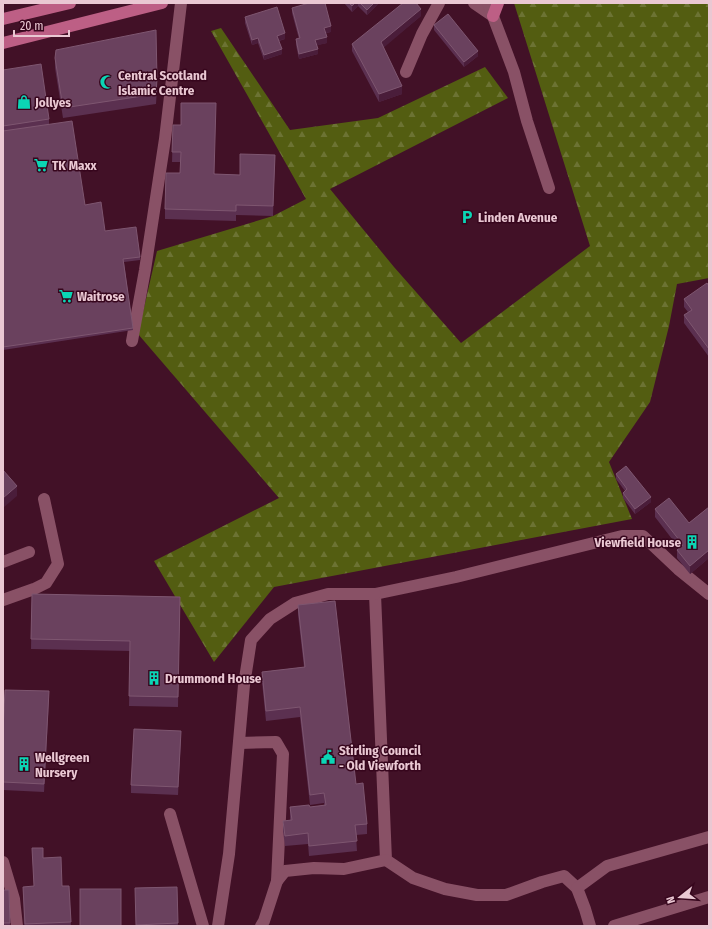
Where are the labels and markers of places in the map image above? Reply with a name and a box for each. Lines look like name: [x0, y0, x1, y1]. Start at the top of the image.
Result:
place label: Central Scotland Islamic Centre: [118, 68, 207, 98]
mosque icon: Central Scotland Islamic Centre: [99, 74, 115, 90]
shop icon: Jollyes: [16, 94, 32, 110]
place label: Jollyes: [34, 95, 71, 110]
supermarket icon: TK Maxx: [33, 157, 49, 173]
place label: TK Maxx: [52, 158, 98, 173]
parking icon: Linden Avenue: [459, 209, 475, 225]
place label: Linden Avenue: [478, 210, 558, 225]
supermarket icon: Waitrose: [58, 288, 74, 304]
place label: Waitrose: [77, 289, 125, 304]
building icon: Viewfield House: [684, 534, 700, 550]
place label: Viewfield House: [593, 535, 681, 550]
building icon: Drummond House: [146, 670, 162, 686]
place label: Drummond House: [165, 671, 262, 686]
place label: Stirling Council - Old Viewforth: [339, 743, 421, 773]
public building icon: Stirling Council - Old Viewforth: [320, 749, 336, 765]
place label: Wellgreen Nursery: [35, 750, 90, 780]
building icon: Wellgreen Nursery: [16, 756, 32, 772]

